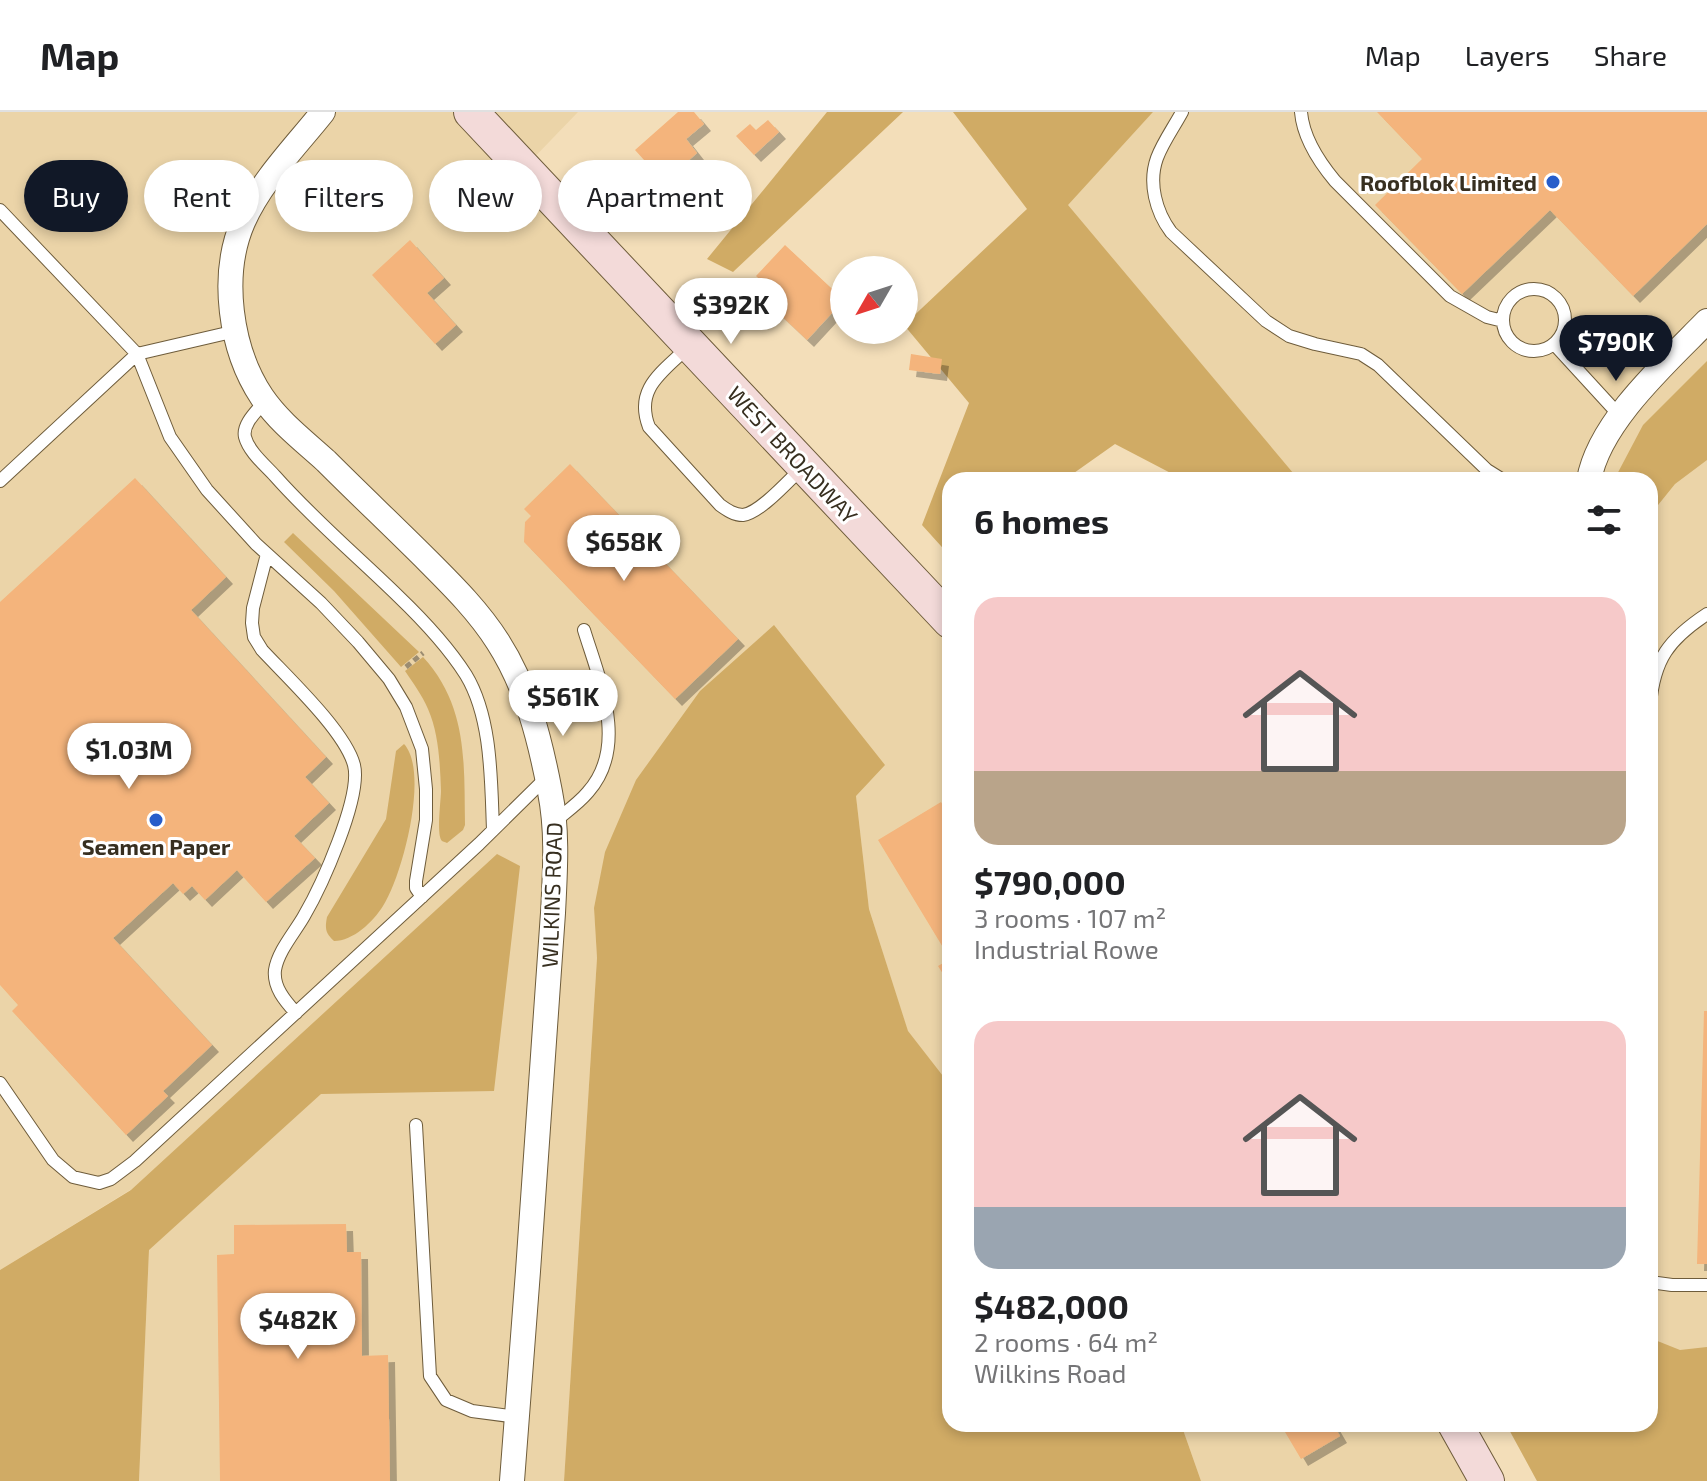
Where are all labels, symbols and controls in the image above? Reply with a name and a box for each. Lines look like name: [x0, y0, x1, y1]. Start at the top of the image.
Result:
text: Map: [40, 32, 119, 78]
text: Map: [1365, 38, 1421, 72]
text: Layers: [1465, 38, 1550, 72]
text: Share: [1594, 38, 1667, 72]
chip: Buy: [24, 160, 128, 232]
chip: Rent: [144, 160, 259, 232]
chip: Filters: [275, 160, 413, 232]
chip: New: [429, 160, 542, 232]
chip: Apartment: [558, 160, 752, 232]
place label: Roofblok Limited: [1360, 169, 1537, 195]
marker: Roofblok Limited: [1544, 173, 1562, 191]
north arrow: [830, 256, 918, 344]
map controls: [830, 256, 918, 344]
pin: $392K: [675, 278, 787, 346]
text: $392K: [693, 288, 769, 319]
pin: $790K: [1560, 315, 1672, 383]
text: $790K: [1577, 325, 1655, 356]
street label: WEST BROADWAY: [723, 380, 864, 528]
icon: filters: [1582, 498, 1626, 542]
text: 6 homes: [974, 500, 1109, 541]
pin: $658K: [568, 515, 680, 583]
text: $658K: [585, 525, 663, 556]
icon: home: [1228, 649, 1372, 793]
pin: $561K: [507, 670, 619, 738]
text: $561K: [527, 680, 599, 711]
pin: $1.03M: [64, 723, 194, 791]
text: $1.03M: [85, 733, 173, 764]
marker: Seamen Paper: [147, 811, 165, 829]
street label: WILKINS ROAD: [535, 822, 567, 968]
place label: Seamen Paper: [82, 833, 231, 859]
text: $790,000: [974, 861, 1126, 902]
text: 3 rooms · 107 m²: [974, 902, 1166, 933]
text: Industrial Rowe: [974, 933, 1159, 964]
icon: home: [1228, 1073, 1372, 1217]
text: $482,000: [974, 1285, 1129, 1326]
pin: $482K: [242, 1293, 354, 1361]
text: $482K: [258, 1303, 338, 1334]
text: 2 rooms · 64 m²: [974, 1326, 1158, 1357]
text: Wilkins Road: [974, 1357, 1127, 1388]

